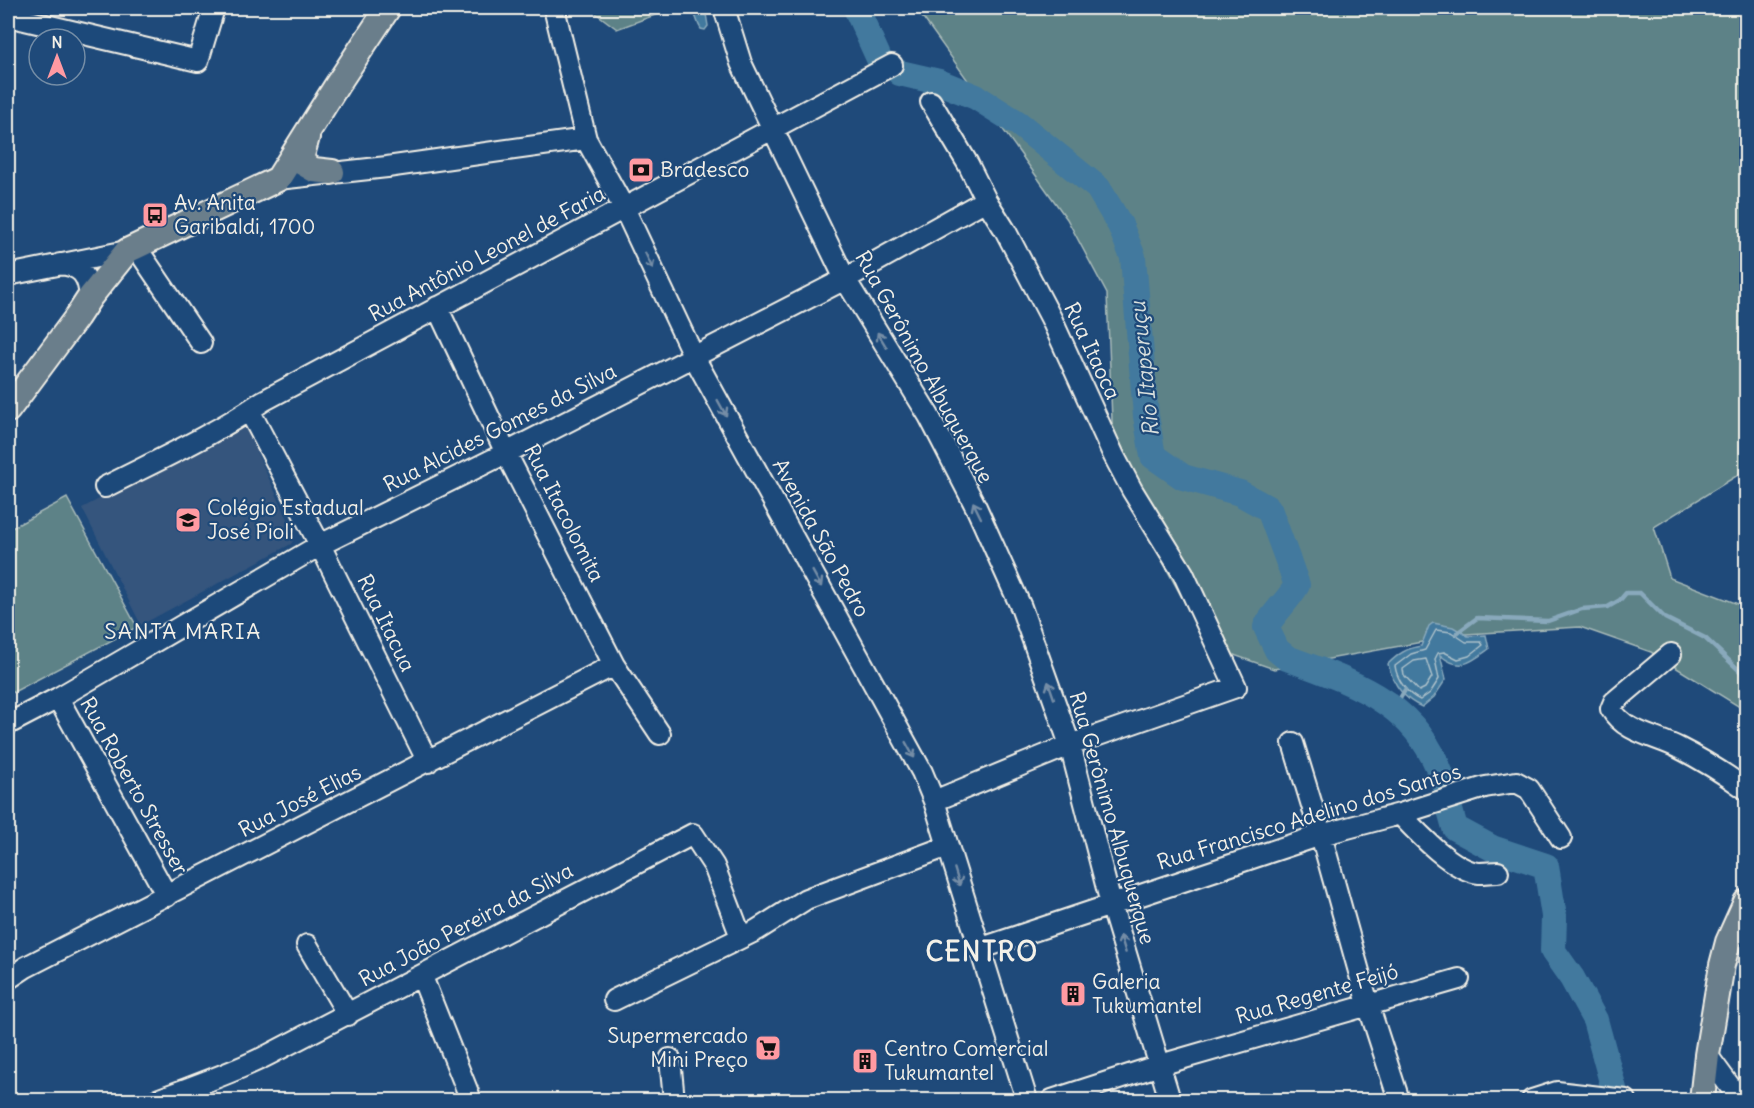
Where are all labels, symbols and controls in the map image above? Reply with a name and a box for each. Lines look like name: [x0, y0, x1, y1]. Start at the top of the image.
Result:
north arrow: [27, 27, 87, 87]
text: N: [51, 32, 63, 52]
bank icon: Bradesco: [626, 155, 656, 185]
place label: Bradesco: [660, 156, 749, 183]
street label: Rua Antônio Leonel de Faria: [364, 180, 610, 327]
place label: Av. Anita Garibaldi, 1700: [174, 189, 315, 240]
bus stop icon: Av. Anita Garibaldi, 1700: [140, 200, 170, 230]
street label: Rua Gerônimo Albuquerque: [849, 246, 1000, 488]
one-way arrow: [643, 252, 655, 270]
street label: Rua Itaoca: [1058, 298, 1127, 404]
water label: Rio Itaperuçu: [1123, 299, 1165, 438]
one-way arrow: [876, 332, 888, 349]
street label: Rua Alcides Gomes da Silva: [379, 357, 621, 498]
one-way arrow: [716, 399, 728, 416]
street label: Rua Itacolomita: [518, 439, 611, 586]
street label: Avenida São Pedro: [767, 454, 876, 622]
place label: Colégio Estadual José Pioli: [207, 494, 364, 545]
one-way arrow: [971, 501, 983, 519]
school or university icon: Colégio Estadual José Pioli: [173, 505, 203, 535]
one-way arrow: [812, 569, 823, 587]
street label: Rua Itacua: [351, 570, 422, 676]
district label: SANTA MARIA: [104, 617, 262, 645]
one-way arrow: [1044, 681, 1055, 700]
street label: Rua Gerônimo Albuquerque: [1063, 688, 1162, 947]
street label: Rua Roberto Stresser: [74, 692, 195, 880]
one-way arrow: [904, 741, 916, 758]
street label: Rua Francisco Adelino dos Santos: [1154, 757, 1464, 876]
street label: Rua José Elias: [234, 758, 366, 843]
street label: Rua João Pereira da Silva: [354, 857, 577, 992]
one-way arrow: [952, 867, 963, 886]
district label: CENTRO: [925, 934, 1039, 968]
one-way arrow: [1117, 935, 1128, 954]
street label: Rua Regente Feijó: [1232, 957, 1401, 1030]
place label: Galeria Tukumantel: [1092, 968, 1202, 1019]
building icon: Galeria Tukumantel: [1058, 979, 1088, 1009]
place label: Supermercado Mini Preço: [608, 1022, 748, 1073]
supermarket icon: Supermercado Mini Preço: [753, 1033, 783, 1063]
place label: Centro Comercial Tukumantel: [884, 1035, 1048, 1086]
building icon: Centro Comercial Tukumantel: [850, 1046, 880, 1076]

